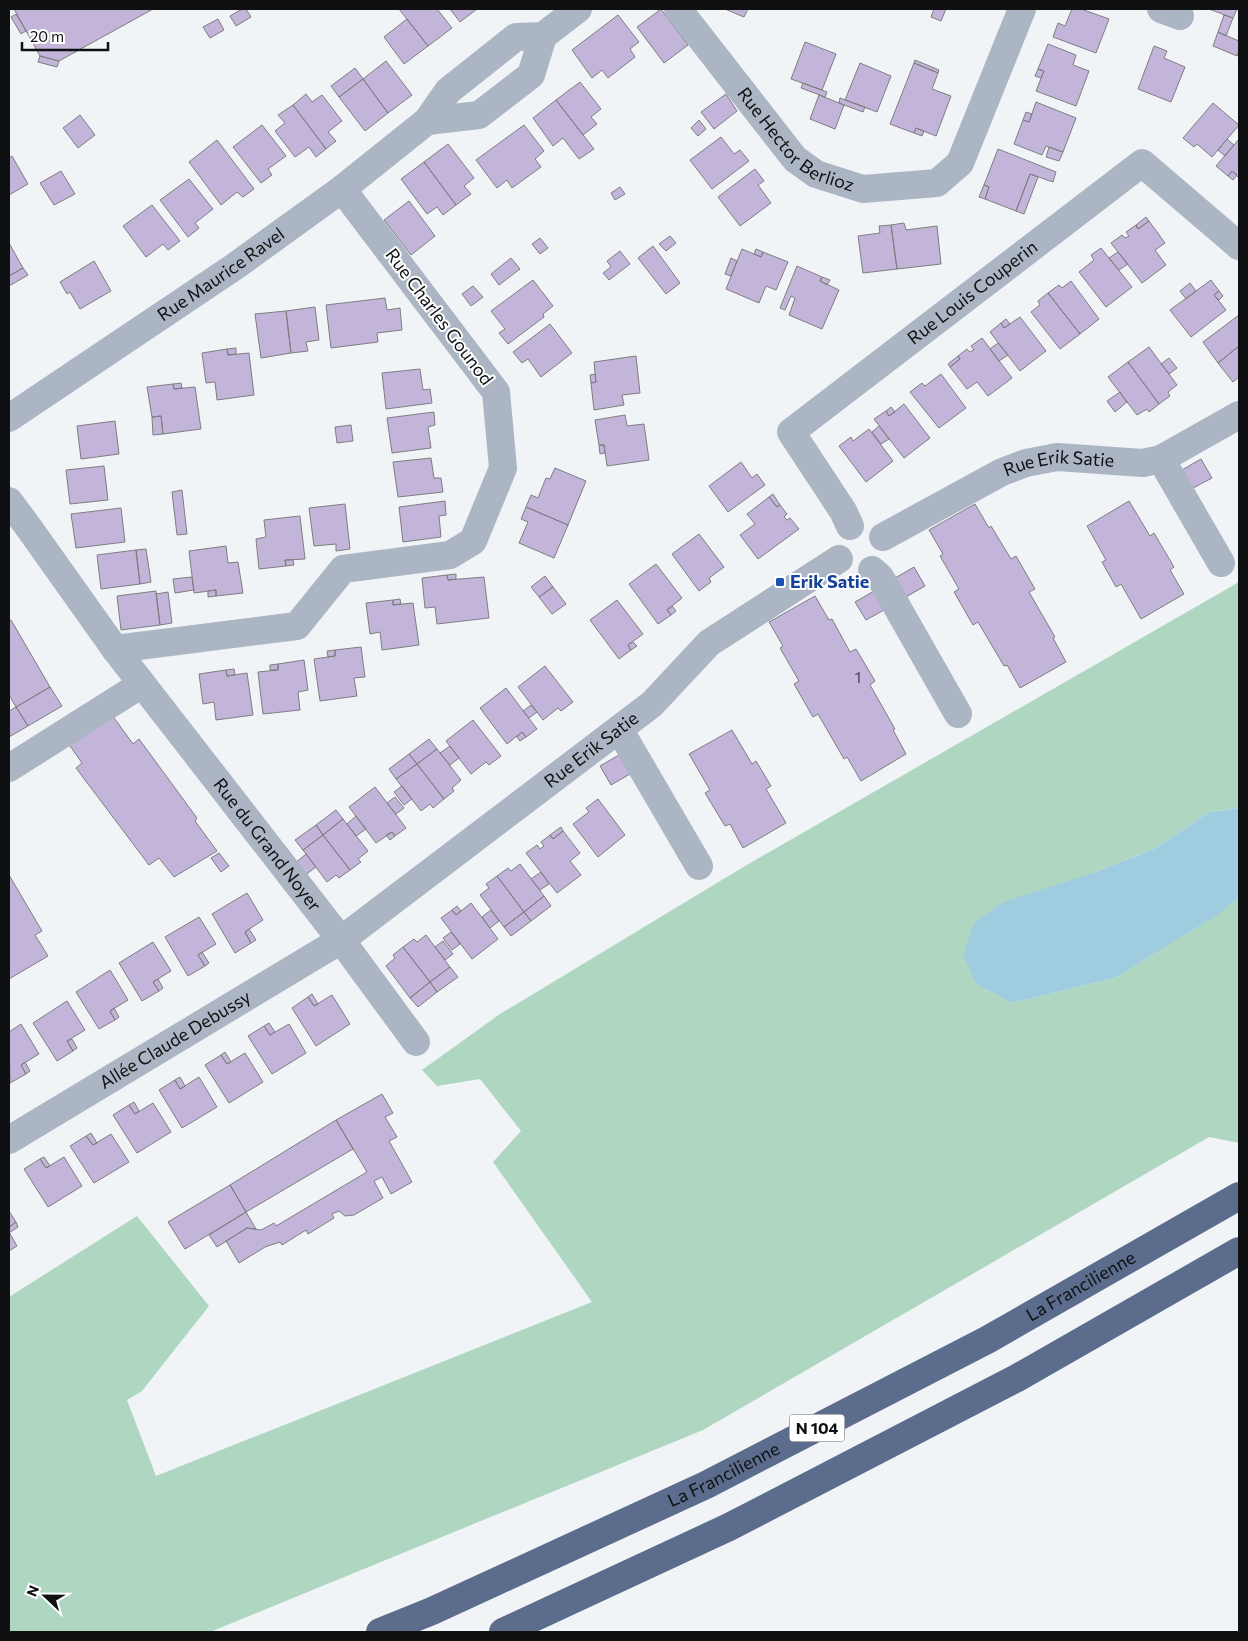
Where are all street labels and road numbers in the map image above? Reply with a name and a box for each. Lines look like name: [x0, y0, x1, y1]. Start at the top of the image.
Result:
street label: Rue Hector Berlioz: [733, 83, 857, 196]
street label: Rue Maurice Ravel: [153, 222, 288, 325]
street label: Rue Louis Couperin: [903, 235, 1041, 349]
street label: Rue Charles Gounod: [381, 244, 498, 389]
street label: Rue Erik Satie: [1000, 445, 1115, 481]
street label: Rue Erik Satie: [539, 706, 642, 792]
street label: Rue du Grand Noyer: [209, 773, 326, 915]
street label: Allée Claude Debussy: [95, 985, 254, 1093]
street label: La Francilienne: [1022, 1246, 1139, 1325]
road number: N 104: [790, 1415, 844, 1442]
street label: La Francilienne: [664, 1437, 783, 1511]

